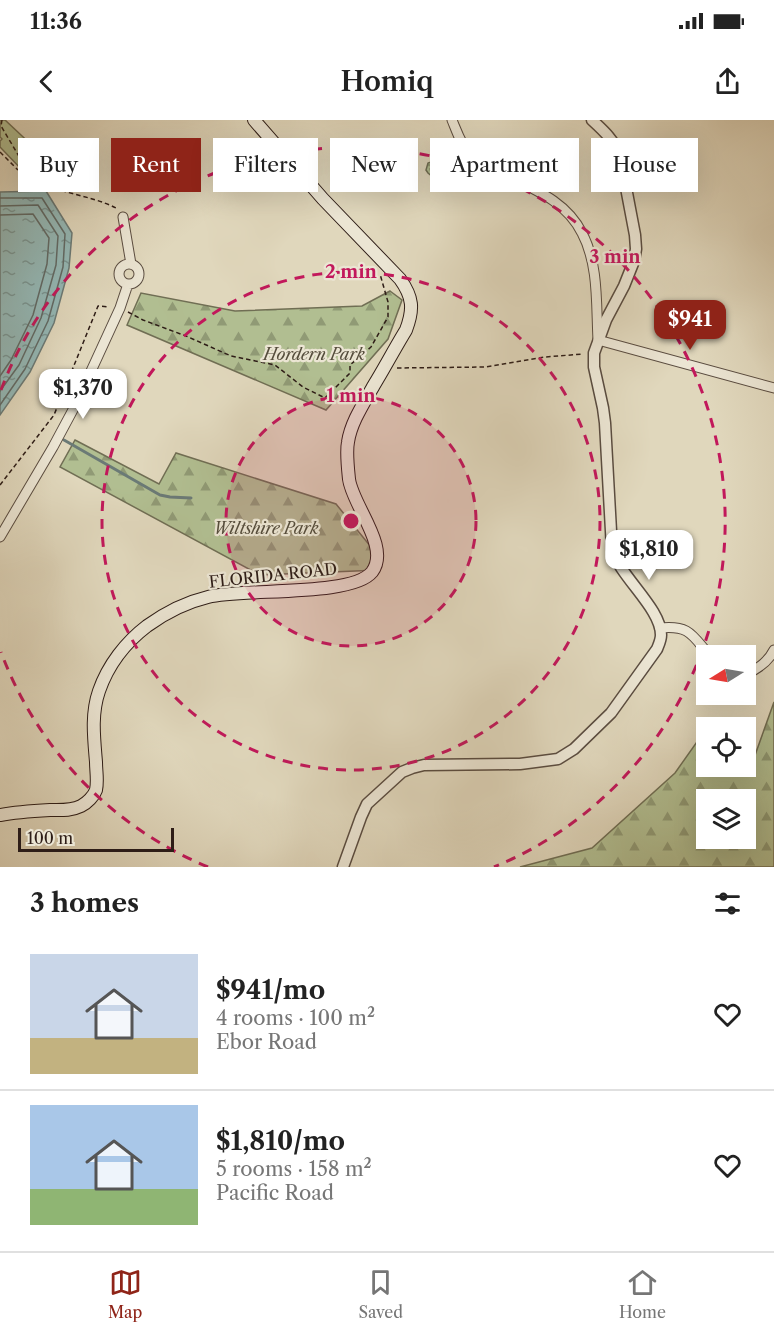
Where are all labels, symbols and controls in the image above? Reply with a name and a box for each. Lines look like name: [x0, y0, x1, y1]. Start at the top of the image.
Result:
text: 11:36: [30, 8, 82, 35]
icon: back: [30, 65, 63, 98]
text: Homiq: [340, 65, 434, 98]
icon: share: [711, 65, 744, 98]
chip: Buy: [18, 138, 99, 192]
chip: Rent: [111, 138, 201, 192]
chip: Filters: [213, 138, 318, 192]
chip: New: [330, 138, 418, 192]
chip: Apartment: [430, 138, 579, 192]
chip: House: [591, 138, 698, 192]
text: 3 min: [589, 246, 641, 268]
text: 2 min: [325, 261, 378, 283]
pin: $941: [654, 300, 726, 351]
text: $941: [668, 307, 712, 331]
park label: Hordern Park: [261, 344, 365, 364]
pin: $1,370: [34, 369, 132, 420]
text: $1,370: [53, 376, 113, 400]
text: 1 min: [326, 385, 376, 407]
centre of rings: [341, 511, 361, 531]
park label: Wiltshire Park: [213, 518, 319, 538]
pin: $1,810: [600, 530, 698, 581]
text: $1,810: [619, 537, 679, 561]
street label: FLORIDA ROAD: [208, 558, 338, 592]
north arrow: [696, 645, 756, 705]
map controls: [696, 645, 756, 849]
button: locate: [696, 717, 756, 777]
button: layers: [696, 789, 756, 849]
scale bar: [18, 825, 174, 852]
text: 100 m: [27, 828, 73, 848]
text: 3 homes: [30, 887, 139, 919]
icon: filters: [711, 887, 744, 920]
text: $941/mo: [216, 974, 325, 1006]
icon: home: [78, 978, 150, 1050]
icon: heart: [711, 998, 744, 1031]
text: 4 rooms · 100 m²: [216, 1006, 375, 1030]
text: Ebor Road: [216, 1030, 317, 1054]
text: $1,810/mo: [216, 1125, 345, 1157]
icon: home: [78, 1129, 150, 1201]
icon: heart: [711, 1149, 744, 1182]
text: 5 rooms · 158 m²: [216, 1157, 372, 1181]
text: Pacific Road: [216, 1181, 334, 1205]
tab: Map: [108, 1266, 142, 1322]
tab: Saved: [358, 1266, 403, 1322]
tab: Home: [619, 1266, 666, 1322]

